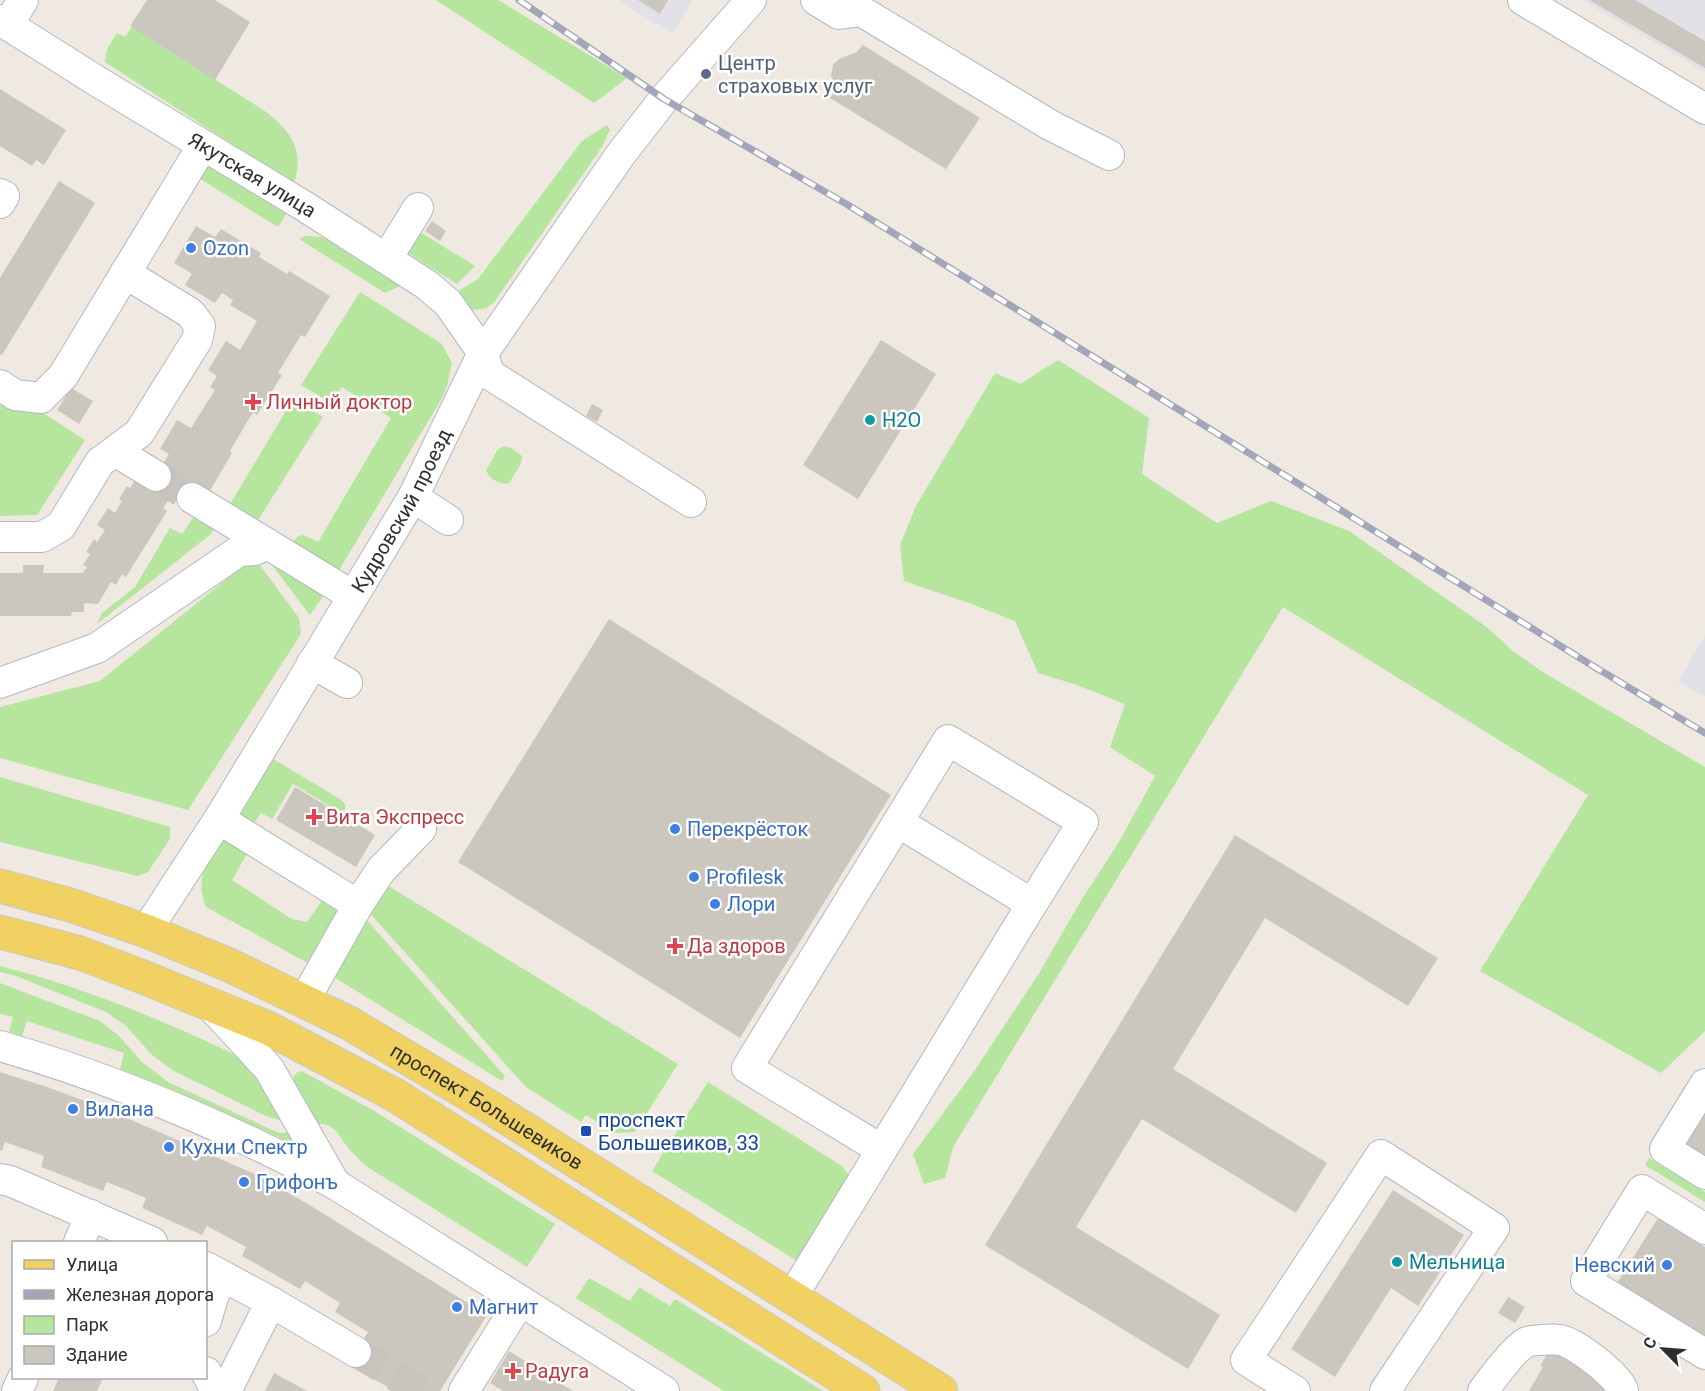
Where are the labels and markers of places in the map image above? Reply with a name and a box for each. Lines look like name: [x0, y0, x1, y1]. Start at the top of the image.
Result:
place label: Центр страховых услуг: [718, 51, 873, 98]
marker: Центр страховых услуг: [699, 67, 713, 81]
place label: Ozon: [203, 236, 249, 260]
marker: Ozon: [184, 241, 198, 255]
place label: Личный доктор: [266, 390, 412, 414]
marker: Личный доктор: [244, 393, 262, 411]
place label: H2O: [882, 408, 921, 432]
marker: H2O: [863, 413, 877, 427]
place label: Вита Экспресс: [326, 805, 464, 829]
marker: Вита Экспресс: [307, 810, 321, 824]
place label: Перекрёсток: [687, 817, 808, 841]
marker: Перекрёсток: [668, 822, 682, 836]
place label: Profilesk: [706, 865, 784, 889]
marker: Profilesk: [687, 870, 701, 884]
place label: Лори: [727, 892, 775, 916]
marker: Лори: [708, 897, 722, 911]
place label: Да здоров: [687, 934, 786, 958]
marker: Да здоров: [668, 939, 682, 953]
place label: Вилана: [85, 1097, 154, 1121]
marker: Вилана: [66, 1102, 80, 1116]
place label: проспект Большевиков, 33: [598, 1108, 759, 1155]
marker: проспект Большевиков, 33: [579, 1124, 593, 1138]
place label: Кухни Спектр: [181, 1135, 308, 1159]
marker: Кухни Спектр: [162, 1140, 176, 1154]
place label: Грифонъ: [256, 1170, 338, 1194]
marker: Грифонъ: [237, 1175, 251, 1189]
place label: Мельница: [1409, 1250, 1505, 1274]
place label: Невский: [1574, 1253, 1655, 1277]
marker: Мельница: [1390, 1255, 1404, 1269]
marker: Невский: [1660, 1258, 1674, 1272]
place label: Магнит: [469, 1295, 539, 1319]
marker: Магнит: [450, 1300, 464, 1314]
place label: Радуга: [525, 1359, 589, 1383]
marker: Радуга: [506, 1364, 520, 1378]

